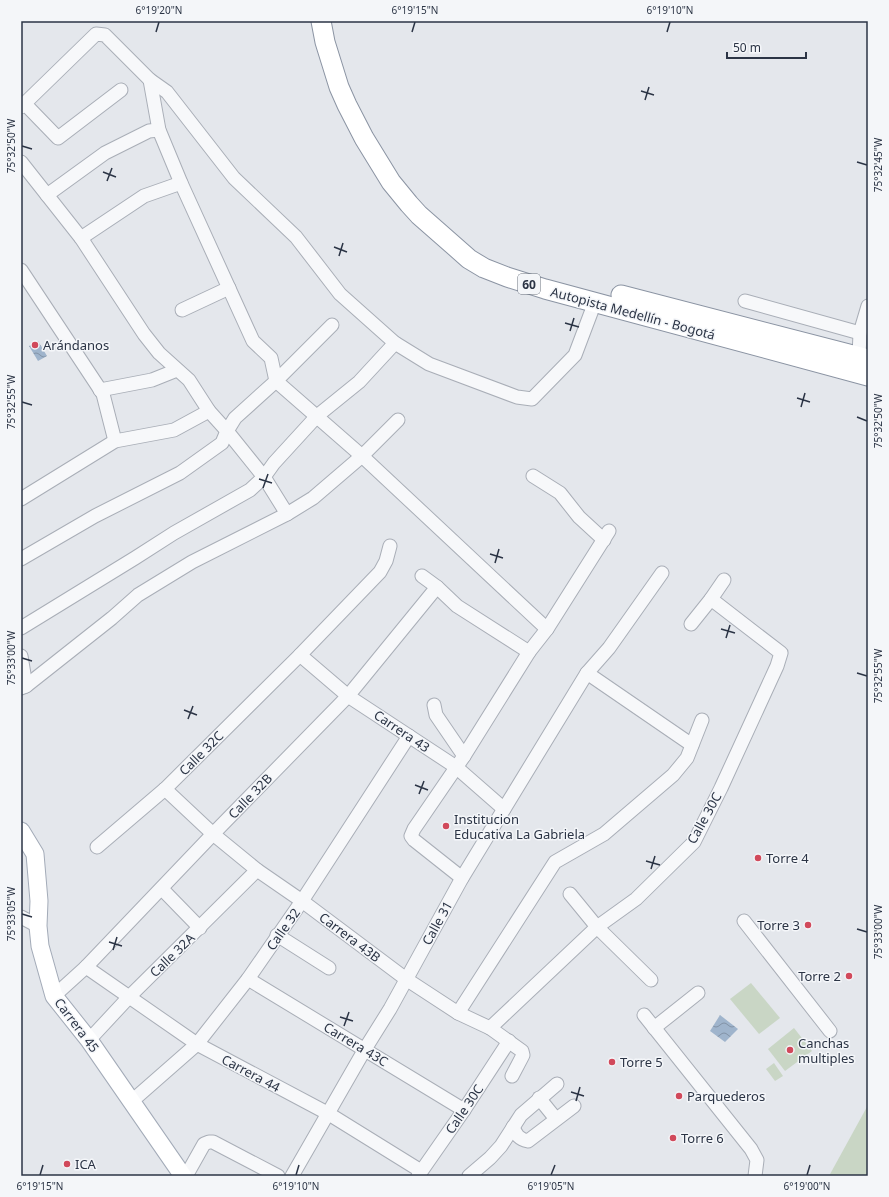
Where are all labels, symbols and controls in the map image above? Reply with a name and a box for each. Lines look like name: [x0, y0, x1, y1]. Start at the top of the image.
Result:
text: 6°19'20"N: [136, 3, 182, 17]
text: 6°19'15"N: [392, 3, 438, 17]
text: 6°19'10"N: [647, 3, 693, 17]
scale bar: [727, 34, 806, 60]
text: 50 m: [733, 39, 761, 56]
text: 75°32'50"W: [4, 118, 18, 173]
text: 75°32'45"W: [871, 137, 885, 192]
road number: 60: [518, 274, 540, 294]
street label: Autopista Medellín - Bogotá: [549, 282, 717, 344]
place label: Arándanos: [43, 336, 109, 354]
marker: Arándanos: [30, 340, 40, 350]
text: 75°32'55"W: [4, 374, 18, 429]
text: 75°32'50"W: [871, 393, 885, 448]
text: 75°33'00"W: [4, 630, 18, 685]
text: 75°32'55"W: [871, 648, 885, 703]
street label: Carrera 43: [370, 706, 434, 756]
street label: Calle 32C: [175, 727, 227, 779]
street label: Calle 32B: [224, 770, 276, 822]
street label: Calle 30C: [683, 789, 725, 847]
place label: Institucion Educativa La Gabriela: [454, 810, 585, 843]
marker: Institucion Educativa La Gabriela: [441, 821, 451, 831]
place label: Torre 4: [766, 849, 809, 867]
marker: Torre 4: [753, 853, 763, 863]
text: 75°33'05"W: [4, 886, 18, 941]
street label: Calle 31: [418, 898, 456, 948]
street label: Calle 32: [262, 904, 304, 954]
text: 75°33'00"W: [871, 904, 885, 959]
street label: Carrera 43B: [316, 908, 384, 966]
place label: Torre 3: [757, 916, 800, 934]
marker: Torre 3: [803, 920, 813, 930]
street label: Calle 32A: [146, 929, 199, 981]
place label: Torre 2: [798, 967, 841, 985]
marker: Torre 2: [844, 971, 854, 981]
street label: Carrera 45: [51, 994, 103, 1056]
street label: Carrera 43C: [320, 1018, 392, 1070]
place label: Canchas multiples: [798, 1034, 855, 1067]
marker: Canchas multiples: [785, 1045, 795, 1055]
street label: Carrera 44: [219, 1050, 284, 1096]
place label: Torre 5: [620, 1053, 663, 1071]
marker: Torre 5: [607, 1057, 617, 1067]
street label: Calle 30C: [441, 1081, 487, 1137]
place label: Parquederos: [687, 1087, 765, 1105]
marker: Parquederos: [674, 1091, 684, 1101]
place label: Torre 6: [681, 1129, 724, 1147]
marker: Torre 6: [668, 1133, 678, 1143]
place label: ICA: [75, 1155, 97, 1173]
marker: ICA: [62, 1159, 72, 1169]
text: 6°19'15"N: [17, 1179, 63, 1193]
text: 6°19'10"N: [273, 1179, 319, 1193]
text: 6°19'05"N: [528, 1179, 574, 1193]
text: 6°19'00"N: [784, 1179, 830, 1193]

